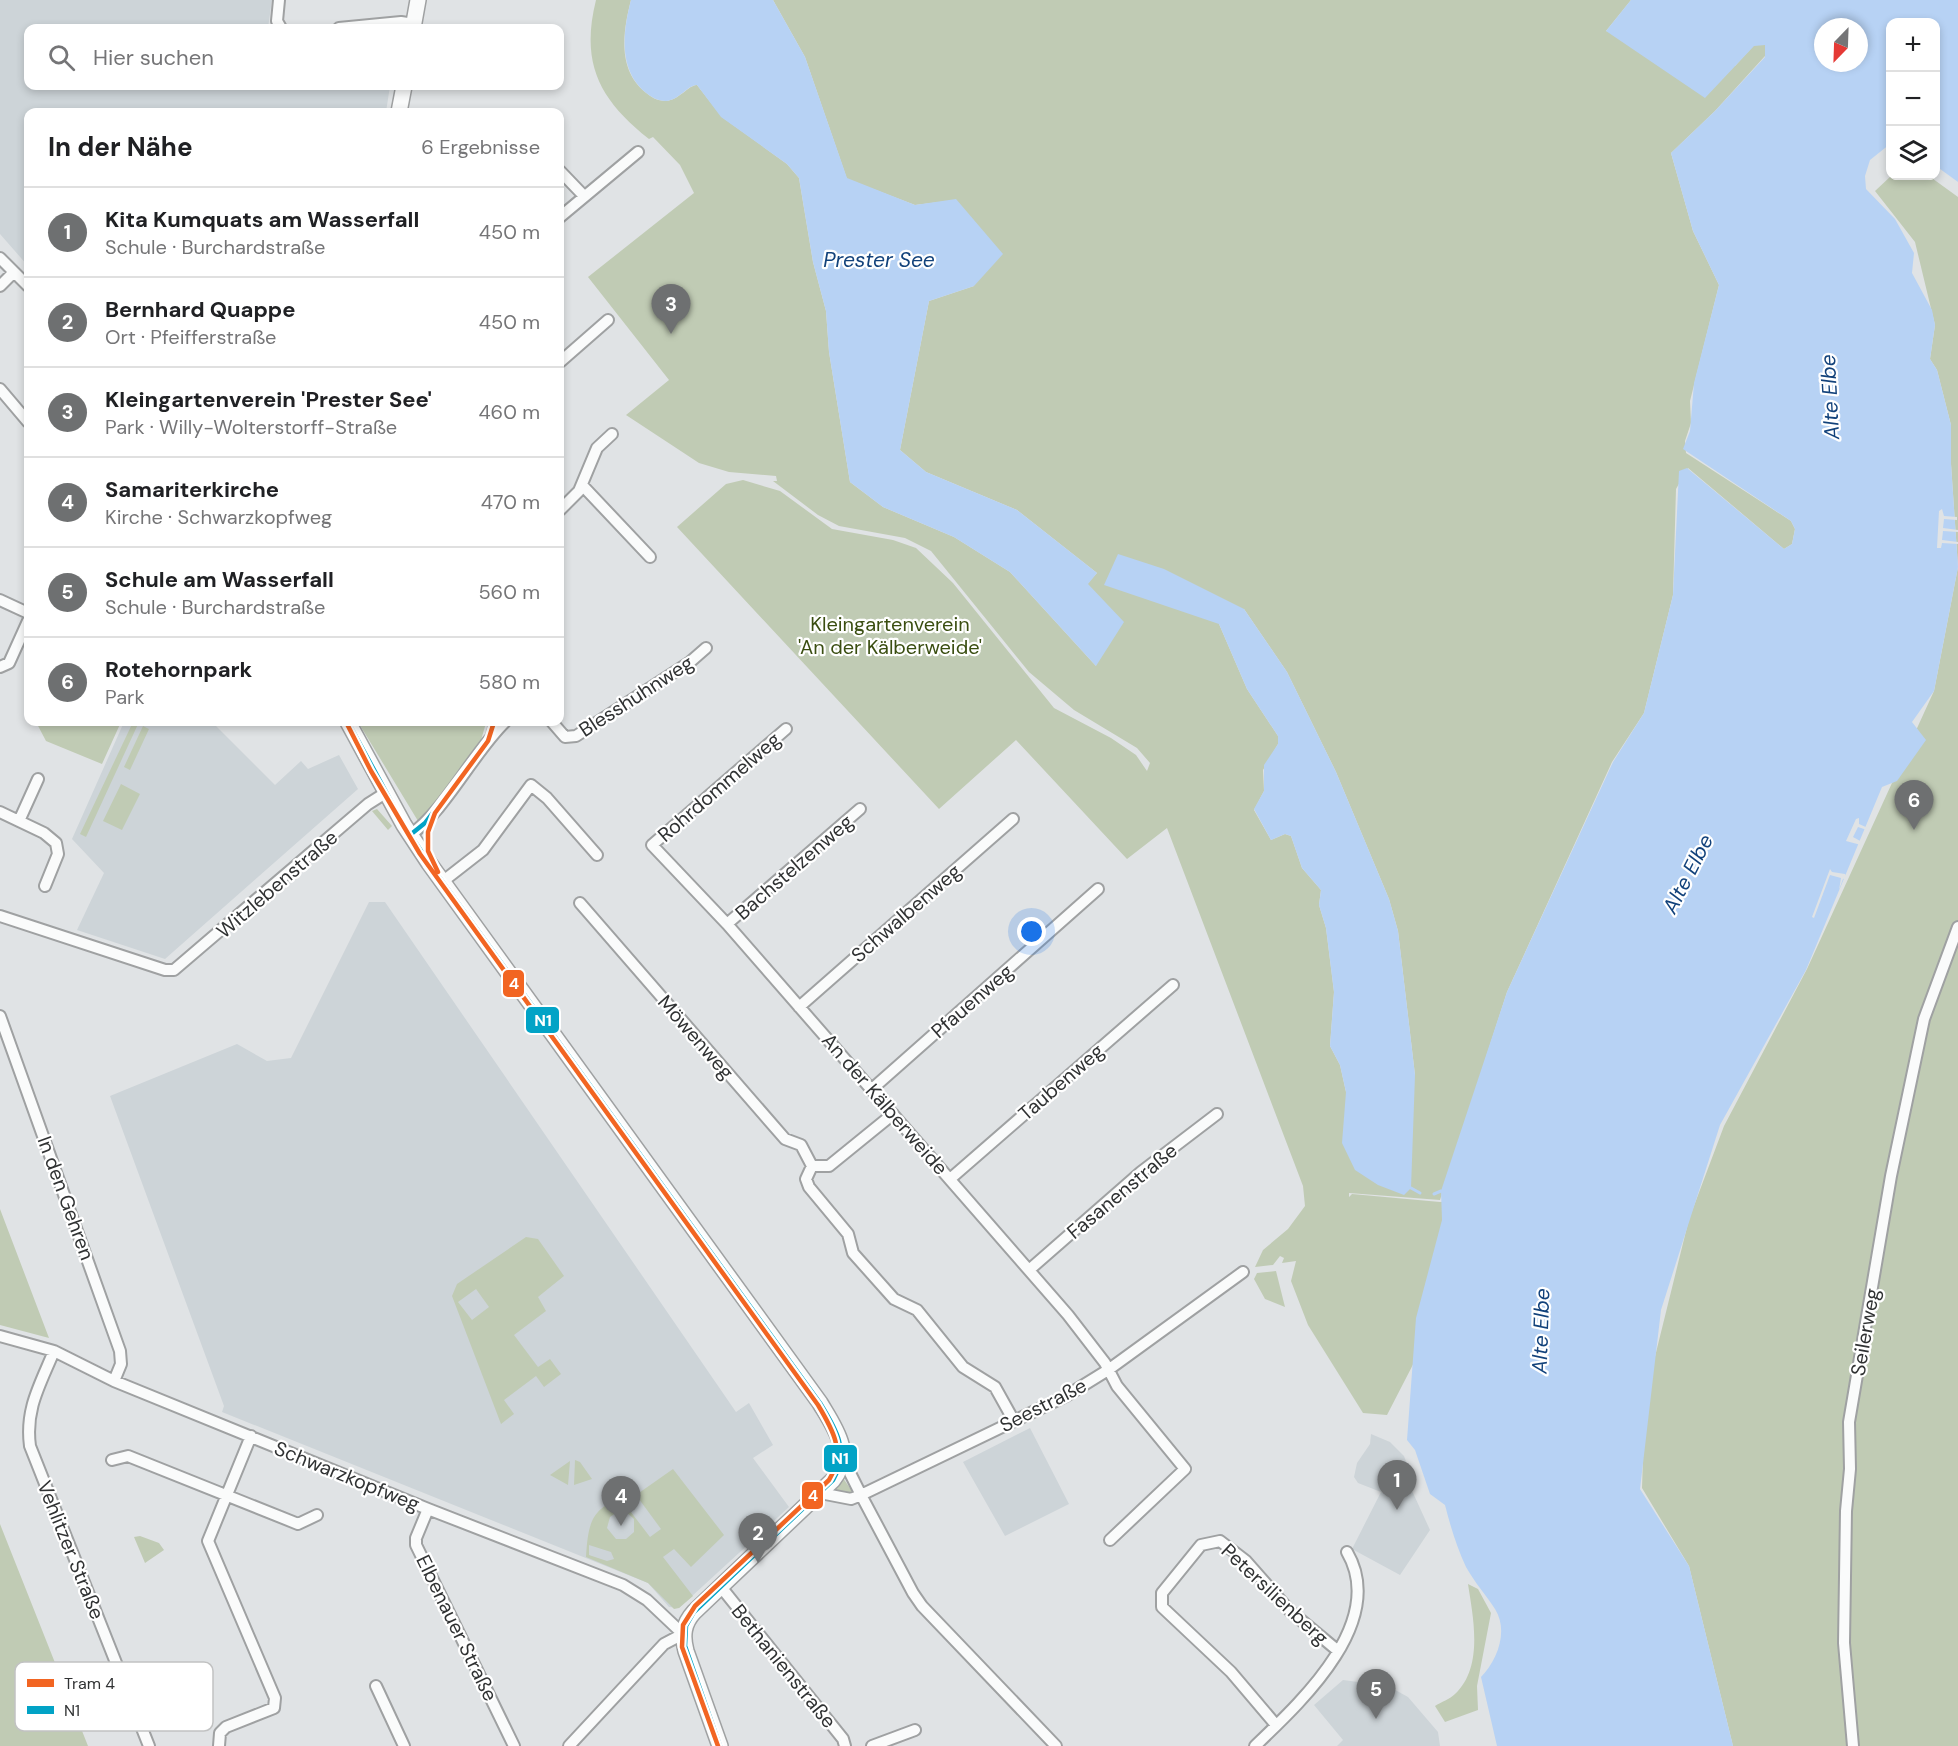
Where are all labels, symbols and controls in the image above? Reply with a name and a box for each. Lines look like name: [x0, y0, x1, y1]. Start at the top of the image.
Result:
north arrow: [1814, 18, 1868, 72]
map controls: [1886, 18, 1940, 180]
button: +: [1886, 18, 1940, 72]
search box: [24, 24, 564, 90]
icon: search: [45, 41, 78, 74]
text: Hier suchen: [93, 43, 214, 72]
button: −: [1886, 72, 1940, 126]
button: layers: [1886, 126, 1940, 180]
text: In der Nähe: [48, 130, 193, 164]
text: 6 Ergebnisse: [421, 134, 540, 160]
text: Kita Kumquats am Wasserfall: [105, 205, 419, 234]
text: 1: [64, 219, 71, 245]
text: 450 m: [479, 219, 540, 245]
text: Schule · Burchardstraße: [105, 234, 325, 260]
water label: Prester See: [823, 246, 935, 274]
pin: 3: [652, 284, 690, 334]
text: Bernhard Quappe: [105, 295, 296, 324]
text: 2: [62, 309, 73, 335]
text: 450 m: [479, 309, 540, 335]
text: Ort · Pfeifferstraße: [105, 324, 276, 350]
water label: Alte Elbe: [1814, 354, 1846, 441]
text: Kleingartenverein 'Prester See': [105, 385, 432, 414]
text: 3: [61, 399, 74, 425]
text: 460 m: [478, 399, 540, 425]
text: Park · Willy-Wolterstorff-Straße: [105, 414, 397, 440]
text: Samariterkirche: [105, 475, 279, 504]
text: 4: [61, 489, 74, 515]
text: 470 m: [481, 489, 540, 515]
text: Kirche · Schwarzkopfweg: [105, 504, 332, 530]
text: Schule am Wasserfall: [105, 565, 334, 594]
text: 5: [61, 579, 74, 605]
text: 560 m: [478, 579, 540, 605]
text: Schule · Burchardstraße: [105, 594, 325, 620]
park label: Kleingartenverein 'An der Kälberweide': [798, 611, 982, 660]
street label: Blesshuhnweg: [574, 649, 698, 743]
text: Rotehornpark: [105, 655, 252, 684]
text: 6: [61, 669, 74, 695]
text: 580 m: [479, 669, 540, 695]
text: Park: [105, 684, 145, 710]
street label: Rohrdommelweg: [652, 726, 786, 848]
pin: 6: [1894, 780, 1934, 830]
street label: Bachstelzenweg: [730, 809, 858, 925]
street label: Witzlebenstraße: [211, 824, 343, 944]
water label: Alte Elbe: [1656, 830, 1720, 919]
street label: Schwalbenweg: [846, 858, 966, 968]
your location: [1017, 917, 1046, 946]
street label: Pfauenweg: [926, 958, 1018, 1044]
line badge: 4: [502, 969, 525, 998]
text: 4: [509, 973, 519, 994]
street label: Möwenweg: [652, 989, 740, 1085]
line badge: N1: [525, 1006, 560, 1034]
text: N1: [534, 1010, 552, 1031]
street label: An der Kälberweide: [816, 1028, 954, 1180]
street label: Taubenweg: [1013, 1038, 1109, 1126]
street label: In den Gehren: [32, 1132, 100, 1264]
street label: Fasanenstraße: [1061, 1137, 1183, 1245]
street label: Seilerweg: [1845, 1286, 1885, 1378]
water label: Alte Elbe: [1525, 1288, 1556, 1375]
street label: Seestraße: [995, 1372, 1091, 1438]
street label: Schwarzkopfweg: [270, 1435, 424, 1517]
line badge: N1: [823, 1444, 858, 1473]
text: N1: [831, 1448, 849, 1469]
pin: 1: [1378, 1460, 1416, 1510]
pin: 4: [602, 1476, 640, 1526]
street label: Vehlitzer Straße: [31, 1477, 111, 1623]
line badge: 4: [801, 1481, 824, 1510]
text: 4: [808, 1485, 818, 1506]
pin: 2: [738, 1514, 777, 1563]
street label: Petersilienberg: [1216, 1538, 1334, 1650]
street label: Elbenauer Straße: [410, 1551, 504, 1705]
street label: Bethanienstraße: [726, 1599, 842, 1733]
legend: [15, 1662, 213, 1731]
pin: 5: [1356, 1670, 1396, 1719]
text: Tram 4: [64, 1673, 115, 1694]
text: N1: [64, 1700, 80, 1721]

